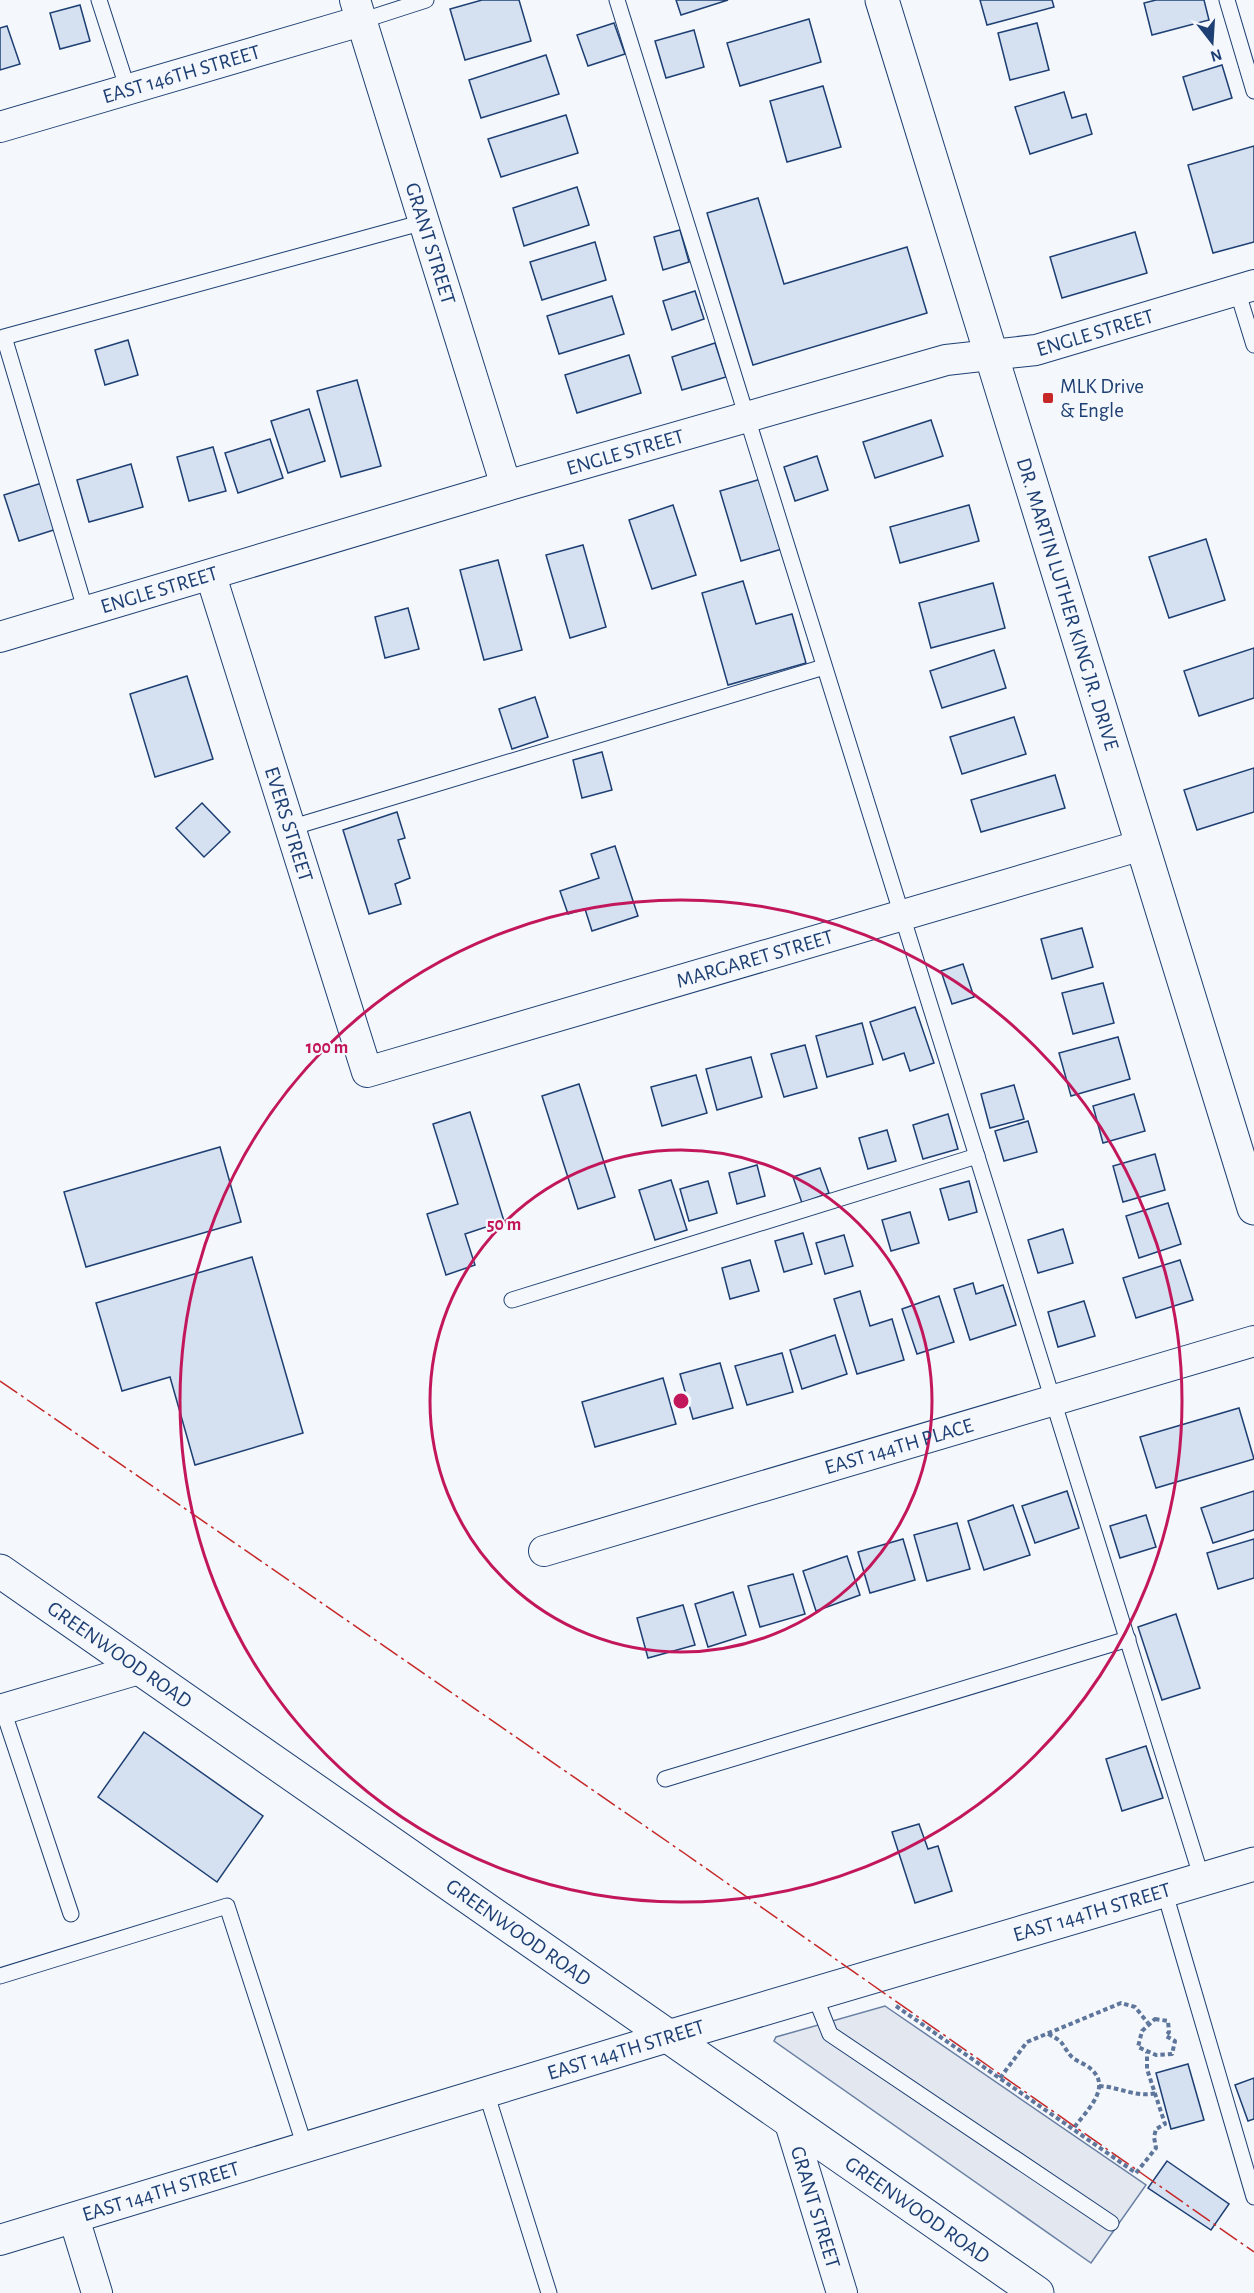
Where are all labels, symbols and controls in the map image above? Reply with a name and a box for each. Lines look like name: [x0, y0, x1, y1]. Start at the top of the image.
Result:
north arrow: [1182, 12, 1242, 72]
street label: EAST 146TH STREET: [100, 41, 263, 107]
text: N: [1208, 46, 1224, 65]
street label: GRANT STREET: [402, 180, 459, 307]
street label: ENGLE STREET: [1034, 305, 1156, 360]
place label: MLK Drive & Engle: [1060, 376, 1144, 421]
marker: MLK Drive & Engle: [1041, 391, 1055, 405]
street label: ENGLE STREET: [564, 425, 686, 479]
street label: DR. MARTIN LUTHER KING JR. DRIVE: [1013, 455, 1123, 753]
street label: ENGLE STREET: [98, 562, 220, 617]
street label: EVERS STREET: [261, 764, 317, 884]
street label: MARGARET STREET: [674, 926, 836, 991]
text: 100 m: [306, 1039, 348, 1057]
text: 50 m: [487, 1216, 521, 1234]
centre of rings: [671, 1391, 691, 1411]
street label: EAST 144TH PLACE: [822, 1414, 976, 1478]
street label: GREENWOOD ROAD: [44, 1597, 196, 1712]
street label: GREENWOOD ROAD: [443, 1875, 595, 1990]
street label: EAST 144TH STREET: [1011, 1879, 1173, 1945]
street label: EAST 144TH STREET: [545, 2016, 707, 2084]
street label: GRANT STREET: [787, 2144, 844, 2271]
street label: GREENWOOD ROAD: [841, 2152, 994, 2267]
street label: EAST 144TH STREET: [80, 2157, 242, 2225]

